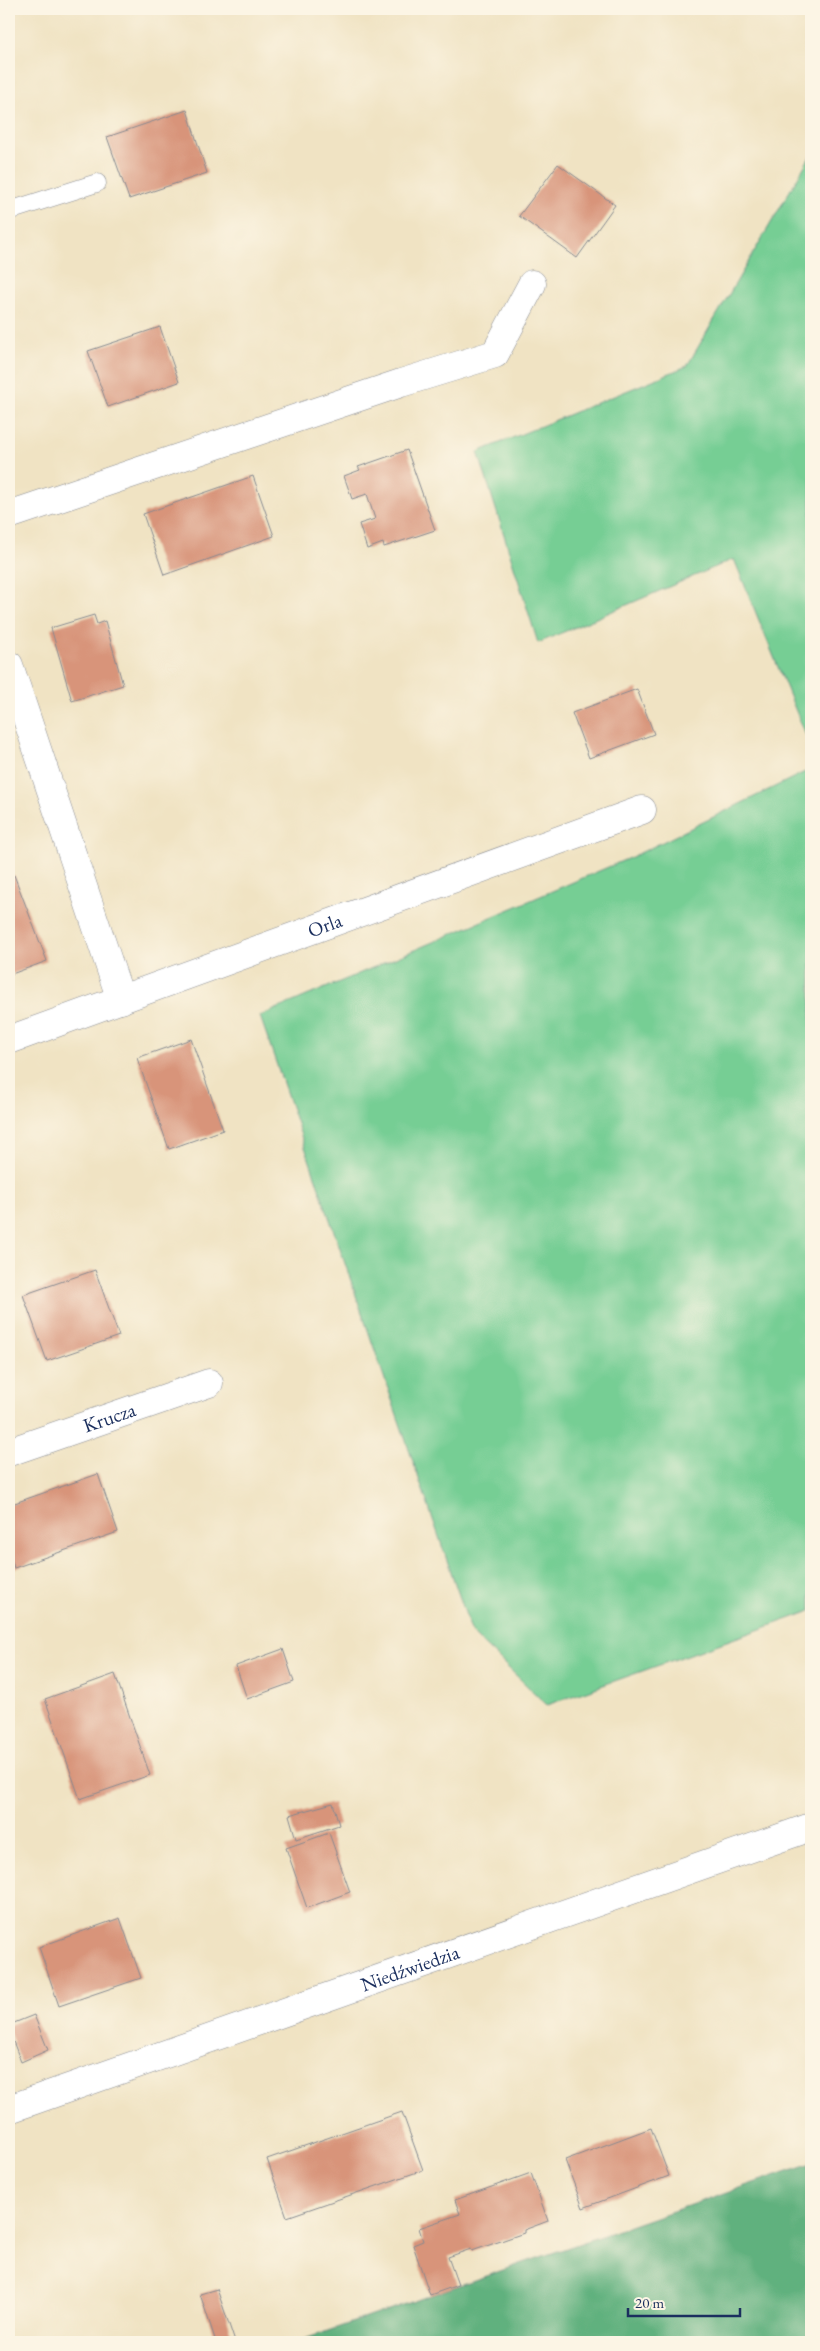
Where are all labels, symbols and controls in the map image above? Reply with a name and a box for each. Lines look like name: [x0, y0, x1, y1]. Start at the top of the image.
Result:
street label: Orla: [304, 907, 346, 943]
street label: Krucza: [79, 1396, 139, 1439]
street label: Niedźwiedzia: [357, 1939, 463, 1997]
scale bar: [628, 2286, 740, 2318]
text: 20 m: [635, 2293, 664, 2312]

